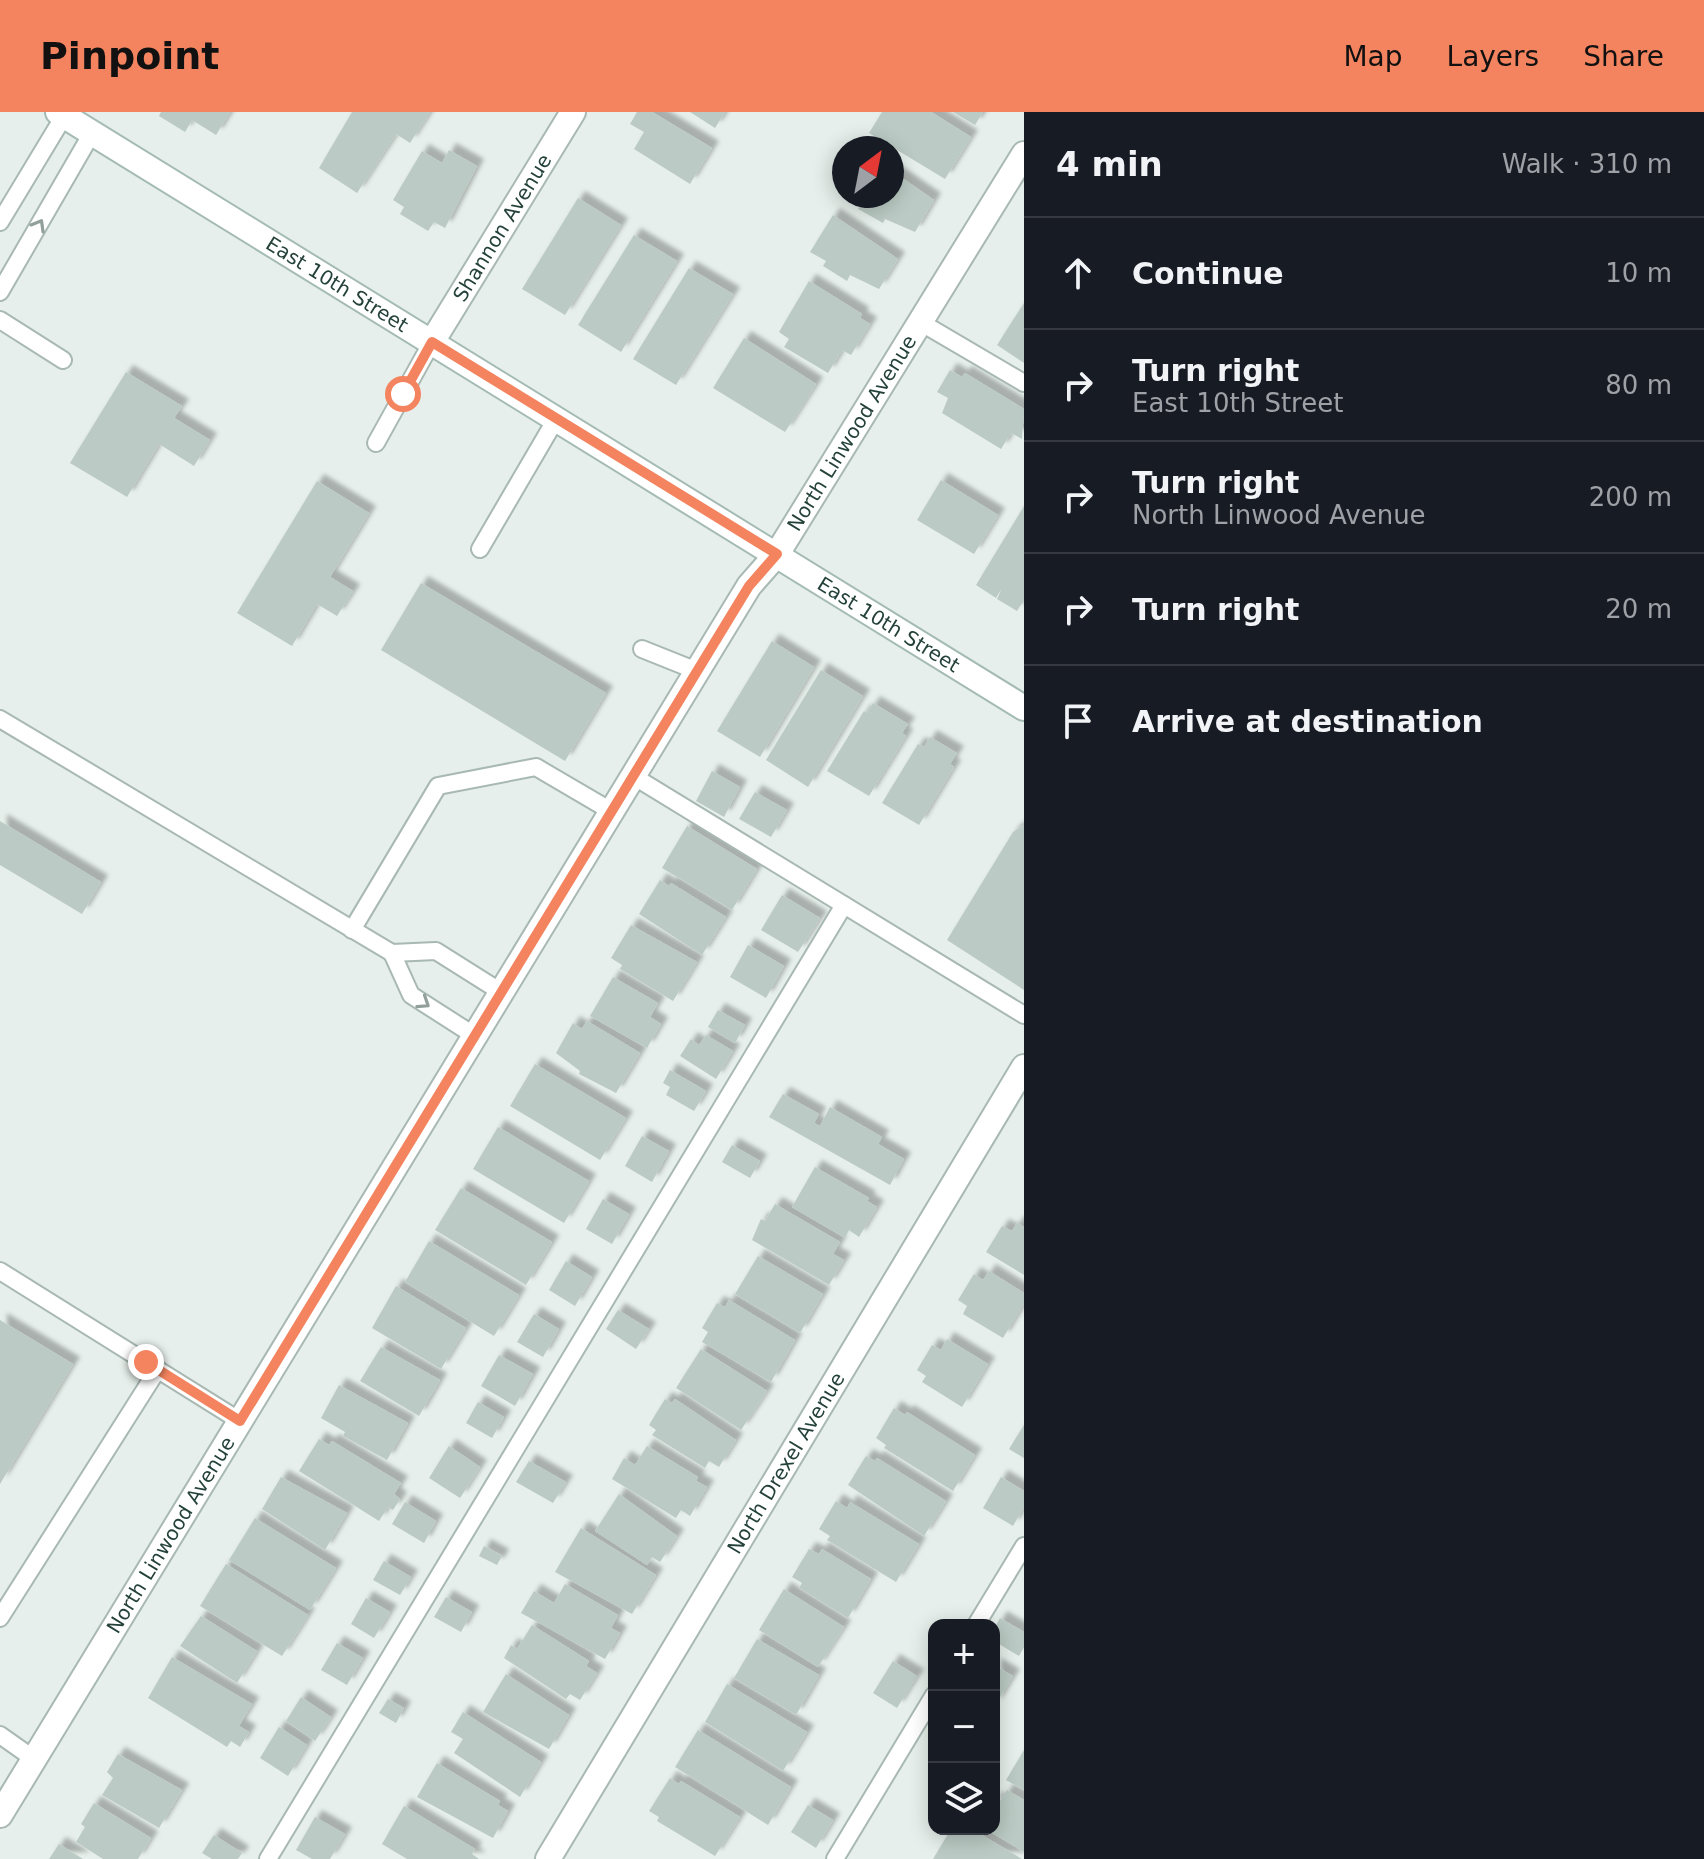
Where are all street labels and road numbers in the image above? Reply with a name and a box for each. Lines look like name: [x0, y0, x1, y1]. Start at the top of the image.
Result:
street label: Shannon Avenue: [448, 150, 556, 306]
street label: East 10th Street: [262, 231, 413, 337]
street label: North Linwood Avenue: [782, 331, 921, 535]
street label: East 10th Street: [813, 572, 964, 677]
street label: North Drexel Avenue: [722, 1368, 850, 1558]
street label: North Linwood Avenue: [102, 1432, 240, 1638]

